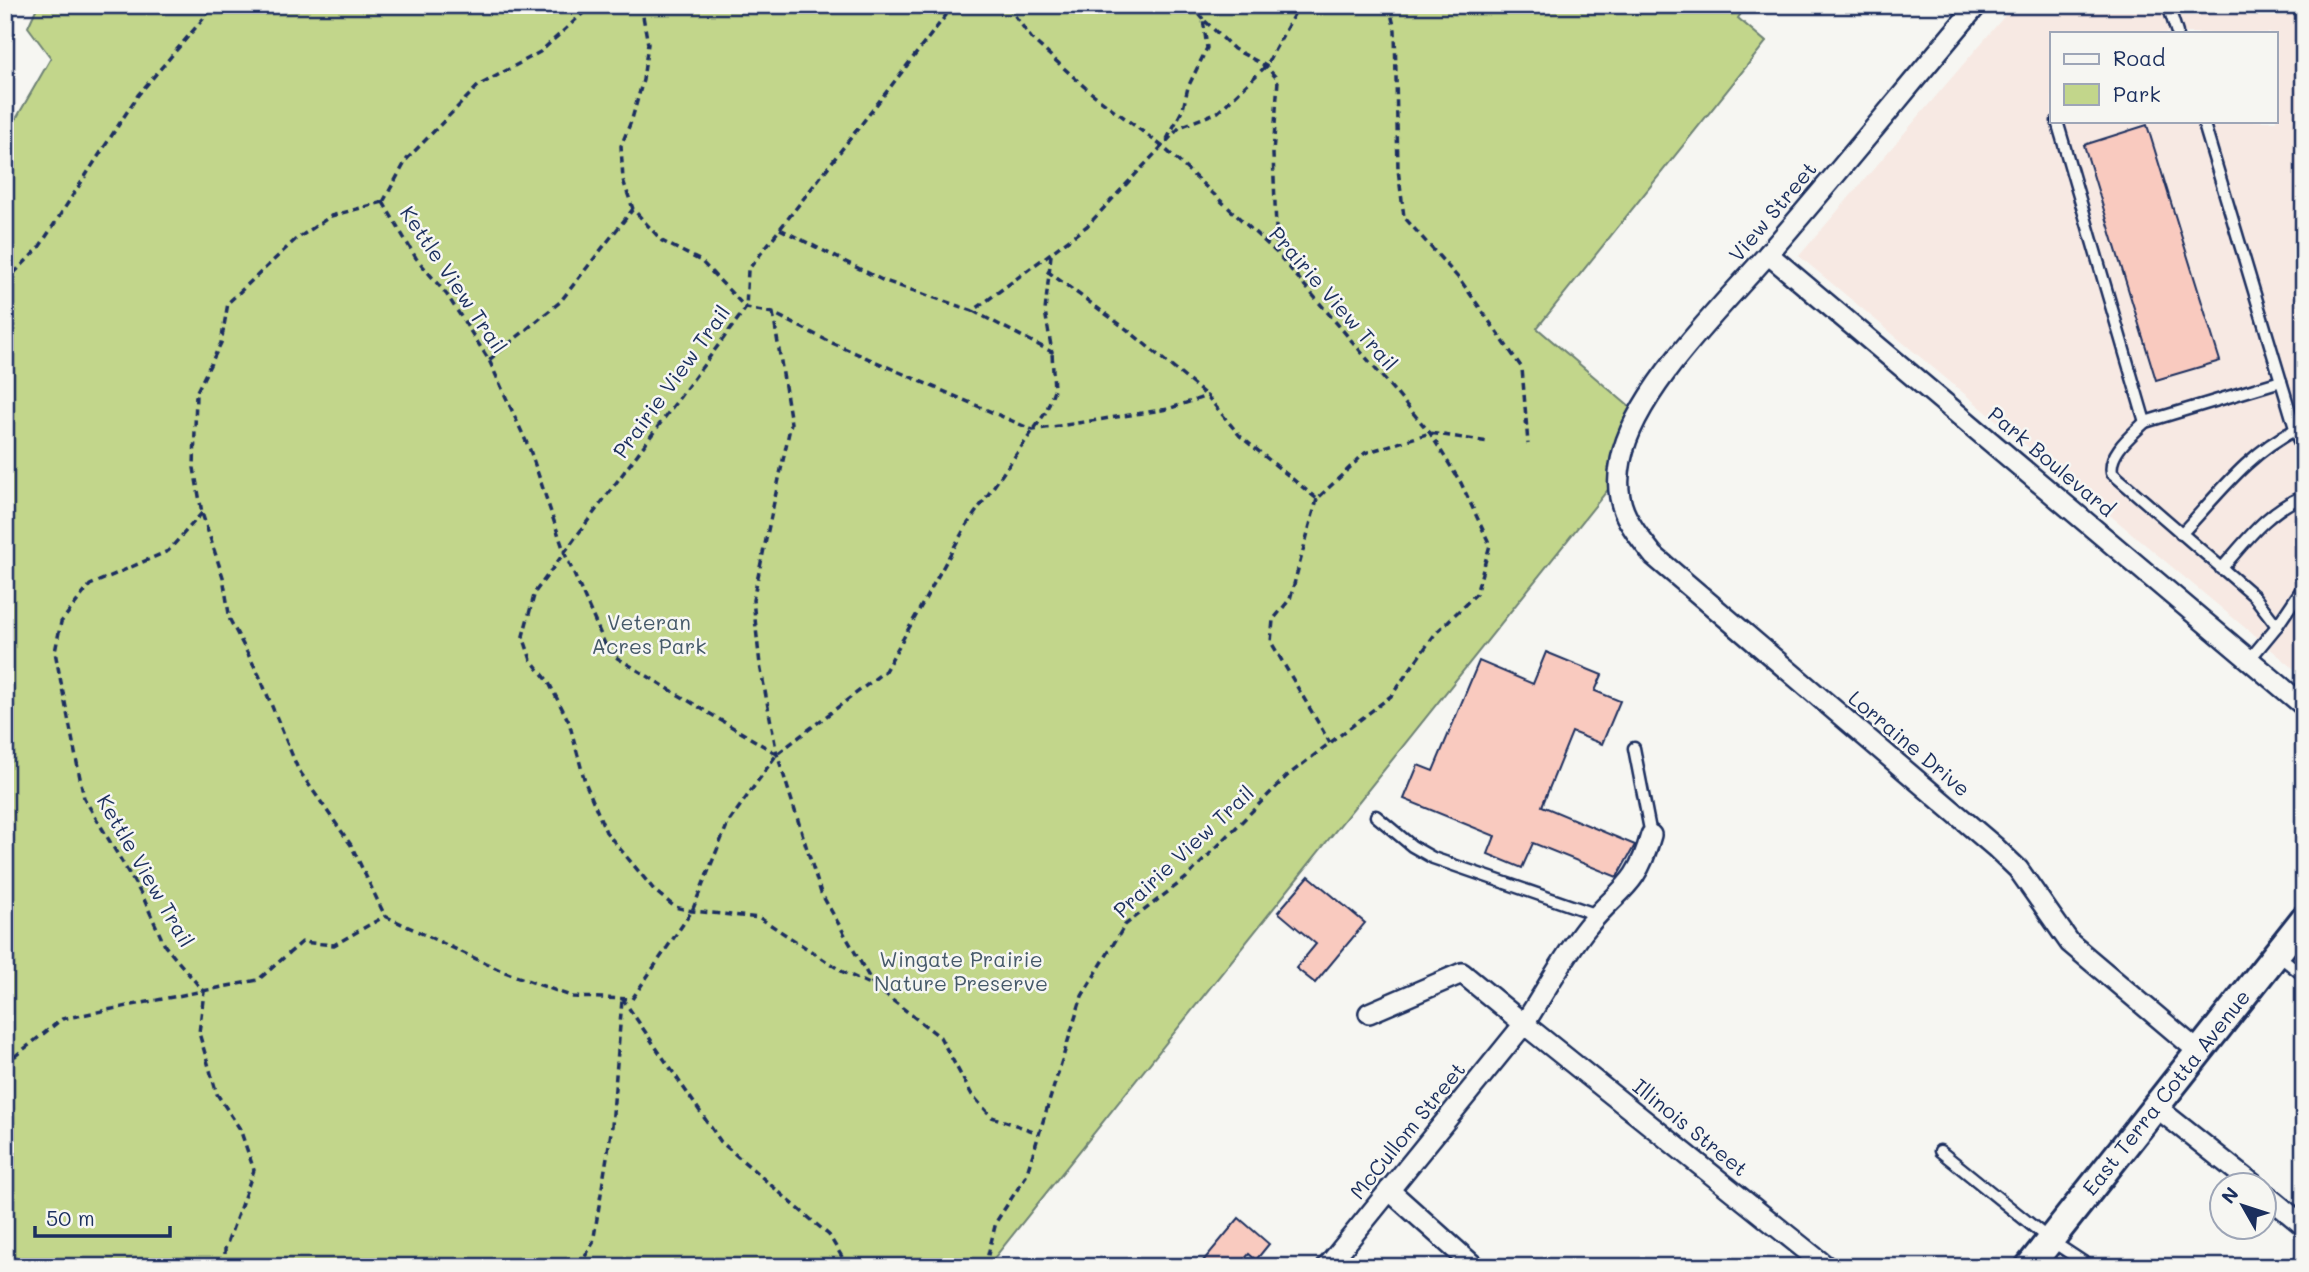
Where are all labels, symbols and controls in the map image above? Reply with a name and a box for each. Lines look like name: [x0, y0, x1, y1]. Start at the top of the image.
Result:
legend: [2050, 32, 2278, 122]
text: Road: [2113, 44, 2165, 71]
text: Park: [2113, 80, 2161, 107]
street label: View Street: [1722, 155, 1822, 267]
street label: Kettle View Trail: [395, 200, 514, 358]
street label: Prairie View Trail: [1264, 220, 1404, 376]
street label: Prairie View Trail: [606, 299, 735, 463]
street label: Park Boulevard: [1983, 400, 2121, 522]
park label: Veteran Acres Park: [592, 608, 706, 659]
street label: Lorraine Drive: [1843, 684, 1976, 802]
street label: Prairie View Trail: [1107, 779, 1259, 923]
street label: Kettle View Trail: [92, 789, 201, 952]
park label: Wingate Prairie Nature Preserve: [874, 945, 1048, 996]
street label: East Terra Cotta Avenue: [2076, 983, 2255, 1200]
street label: McCullom Street: [1343, 1056, 1470, 1204]
street label: Illinois Street: [1628, 1072, 1754, 1182]
north arrow: [2208, 1170, 2278, 1240]
text: N: [2215, 1182, 2244, 1208]
scale bar: [35, 1195, 170, 1239]
text: 50 m: [46, 1204, 95, 1231]

